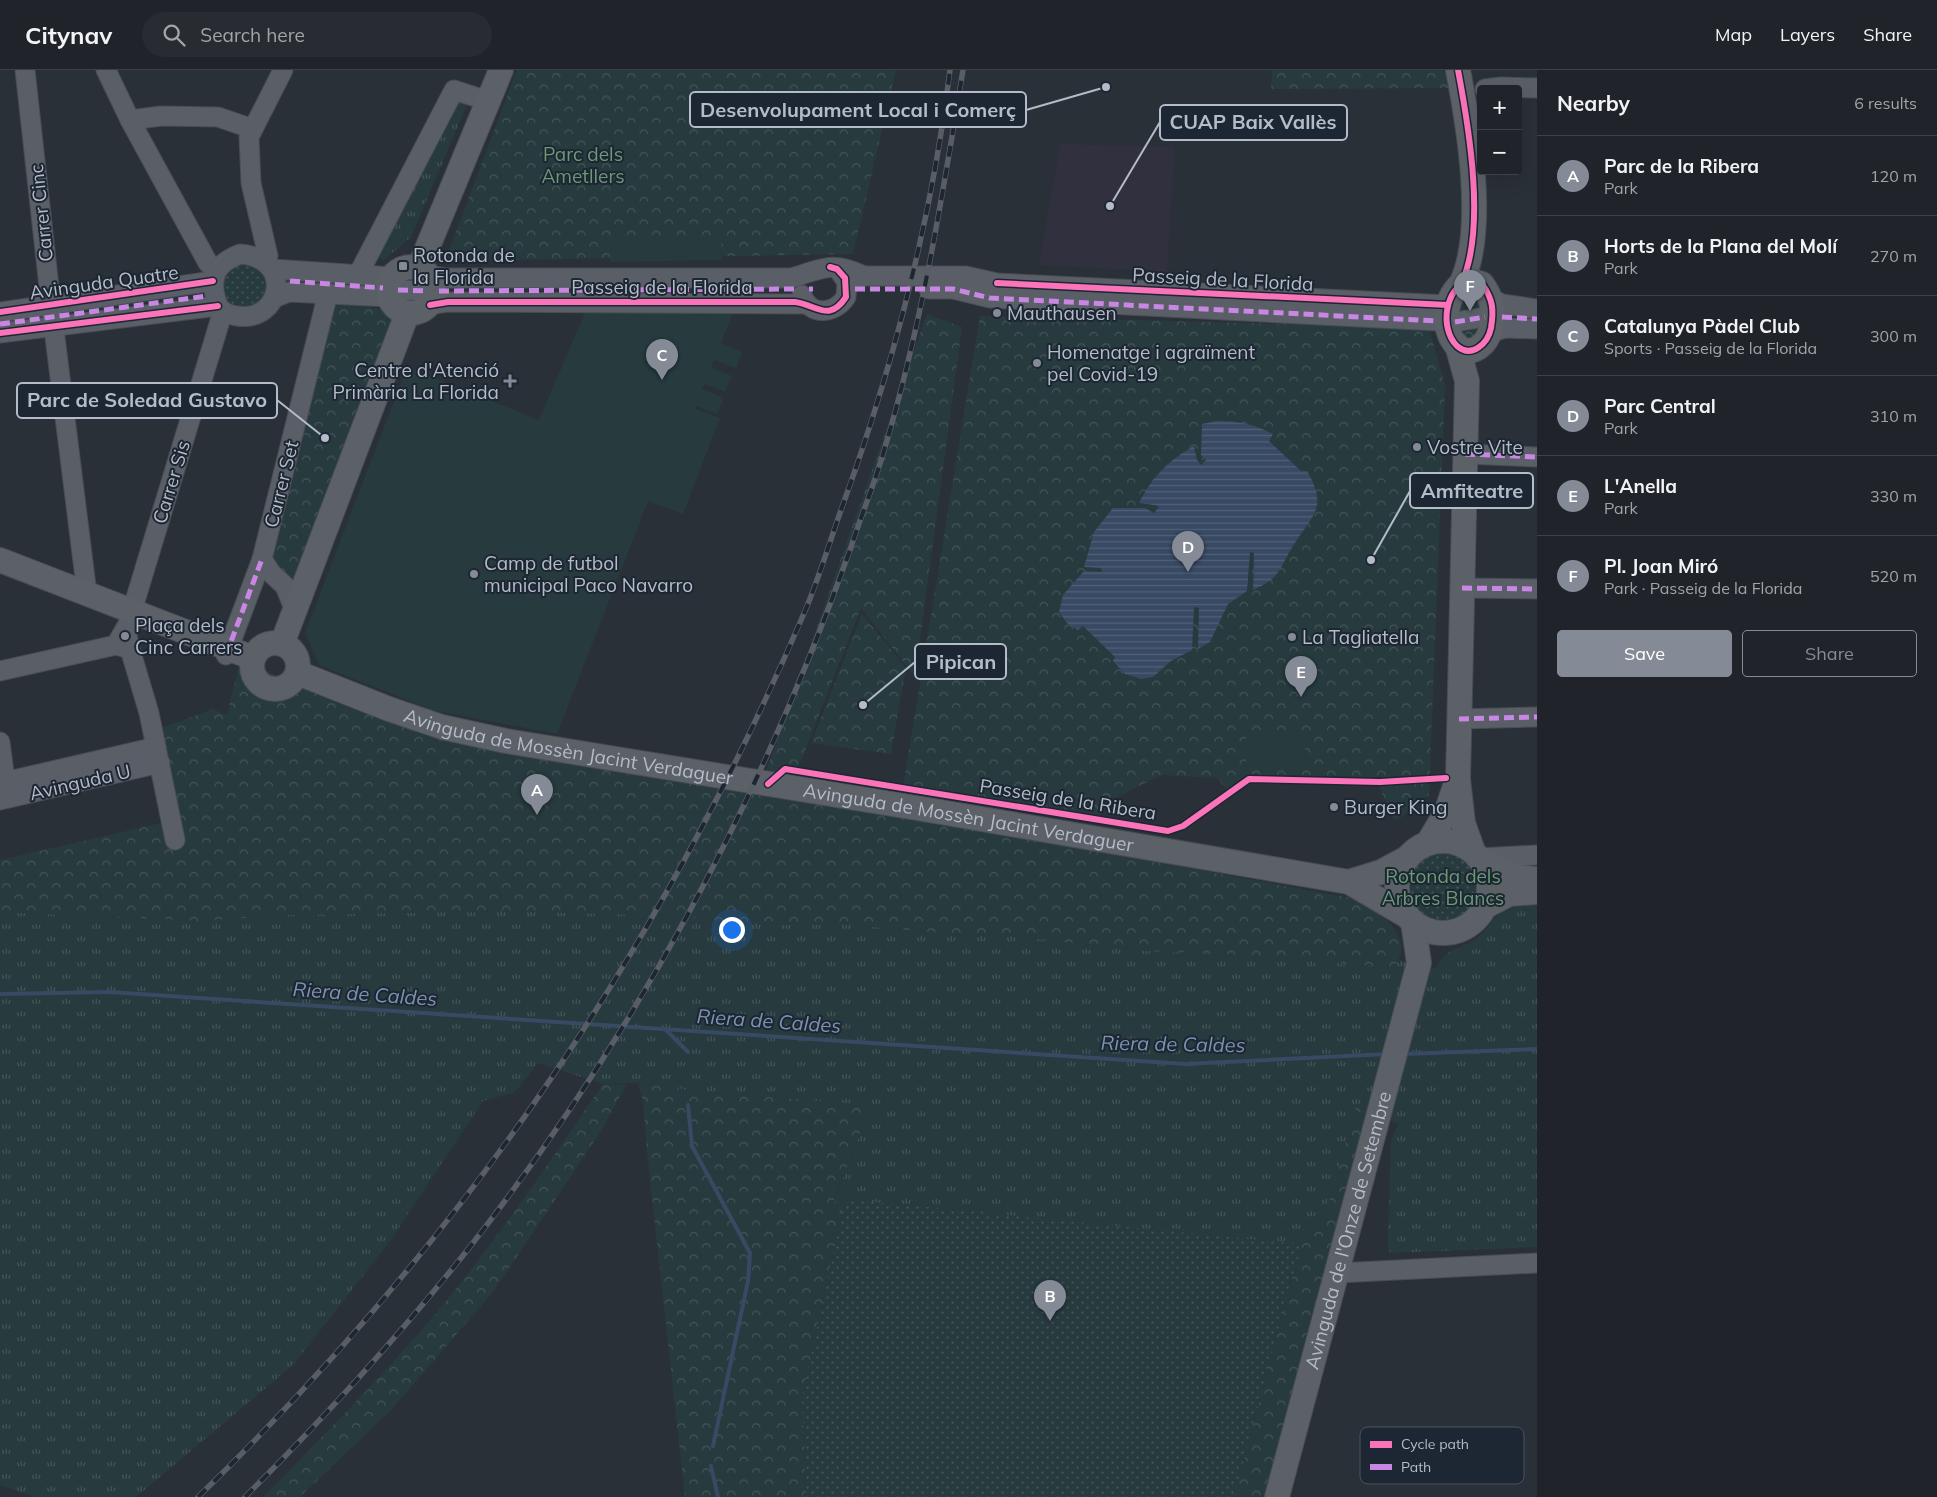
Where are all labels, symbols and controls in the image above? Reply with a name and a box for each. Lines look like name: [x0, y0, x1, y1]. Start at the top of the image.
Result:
search box: [142, 12, 492, 57]
text: Citynav: [25, 20, 112, 50]
icon: search: [160, 21, 188, 49]
text: Search here: [200, 23, 305, 47]
text: Map: [1715, 23, 1752, 46]
text: Layers: [1780, 23, 1835, 46]
text: Share: [1863, 23, 1912, 46]
map controls: [1477, 85, 1522, 175]
button: +: [1477, 85, 1522, 130]
text: Nearby: [1557, 90, 1630, 116]
callout: Desenvolupament Local i Comerç: [690, 92, 1026, 127]
text: 6 results: [1854, 93, 1917, 113]
text: Desenvolupament Local i Comerç: [700, 97, 1016, 122]
callout: CUAP Baix Vallès: [1160, 105, 1347, 140]
text: CUAP Baix Vallès: [1169, 109, 1337, 134]
button: −: [1477, 130, 1522, 175]
park label: Parc dels Ametllers: [541, 142, 625, 188]
text: Parc de la Ribera: [1604, 154, 1759, 178]
street label: Carrer Cinc: [24, 163, 58, 263]
text: A: [1567, 166, 1579, 186]
text: 120 m: [1870, 166, 1917, 186]
text: Park: [1604, 178, 1638, 198]
text: Horts de la Plana del Molí: [1604, 234, 1837, 258]
place label: Rotonda de la Florida: [413, 243, 515, 289]
text: B: [1567, 246, 1579, 266]
text: 270 m: [1870, 246, 1917, 266]
text: Park: [1604, 258, 1638, 278]
street label: Avinguda Quatre: [28, 260, 180, 304]
marker: Rotonda de la Florida: [397, 260, 409, 272]
street label: Passeig de la Florida: [1132, 262, 1314, 296]
pin: F: [1454, 270, 1486, 311]
street label: Passeig de la Florida: [571, 275, 753, 299]
place label: Mauthausen: [1007, 301, 1117, 325]
marker: Mauthausen: [991, 307, 1003, 319]
text: Catalunya Pàdel Club: [1604, 314, 1800, 338]
text: C: [1568, 326, 1578, 346]
text: 300 m: [1870, 326, 1917, 346]
text: Sports · Passeig de la Florida: [1604, 338, 1817, 358]
pin: C: [646, 339, 678, 380]
place label: Homenatge i agraïment pel Covid-19: [1047, 340, 1255, 386]
marker: Homenatge i agraïment pel Covid-19: [1031, 357, 1043, 369]
place label: Centre d'Atenció Primària La Florida: [333, 358, 499, 404]
marker: Centre d'Atenció Primària La Florida: [503, 374, 517, 388]
callout: Parc de Soledad Gustavo: [17, 383, 277, 418]
text: Parc de Soledad Gustavo: [27, 387, 267, 412]
text: Parc Central: [1604, 394, 1716, 418]
text: D: [1567, 406, 1579, 426]
text: 310 m: [1870, 406, 1917, 426]
text: Park: [1604, 418, 1638, 438]
place label: Vostre Vite: [1427, 435, 1523, 459]
street label: Carrer Sis: [147, 437, 195, 527]
street label: Carrer Set: [259, 438, 303, 530]
marker: Vostre Vite: [1411, 441, 1423, 453]
callout: Amfiteatre: [1410, 473, 1533, 508]
text: L'Anella: [1604, 474, 1677, 498]
text: Amfiteatre: [1421, 478, 1523, 503]
text: E: [1568, 486, 1578, 506]
text: 330 m: [1870, 486, 1917, 506]
text: Park: [1604, 498, 1638, 518]
pin: D: [1172, 531, 1204, 572]
place label: Camp de futbol municipal Paco Navarro: [484, 551, 693, 597]
text: Pl. Joan Miró: [1604, 554, 1718, 578]
text: F: [1568, 566, 1578, 586]
text: 520 m: [1870, 566, 1917, 586]
marker: Camp de futbol municipal Paco Navarro: [468, 568, 480, 580]
text: Park · Passeig de la Florida: [1604, 578, 1802, 598]
place label: Plaça dels Cinc Carrers: [135, 613, 242, 659]
place label: La Tagliatella: [1302, 625, 1419, 649]
marker: Plaça dels Cinc Carrers: [119, 630, 131, 642]
button: Save: [1557, 630, 1732, 677]
button: Share: [1742, 630, 1917, 677]
marker: La Tagliatella: [1286, 631, 1298, 643]
callout: Pipican: [915, 644, 1006, 679]
text: Pipican: [926, 649, 996, 674]
pin: E: [1285, 656, 1317, 697]
street label: Avinguda de Mossèn Jacint Verdaguer: [401, 703, 735, 790]
street label: Avinguda U: [27, 759, 133, 805]
street label: Passeig de la Ribera: [978, 773, 1158, 825]
pin: A: [521, 774, 553, 815]
street label: Avinguda de Mossèn Jacint Verdaguer: [801, 778, 1136, 857]
place label: Burger King: [1344, 795, 1447, 819]
marker: Burger King: [1328, 801, 1340, 813]
park label: Rotonda dels Arbres Blancs: [1382, 864, 1504, 910]
your location: [719, 917, 745, 943]
water label: Riera de Caldes: [292, 976, 438, 1011]
water label: Riera de Caldes: [696, 1003, 842, 1038]
water label: Riera de Caldes: [1100, 1030, 1246, 1057]
street label: Avinguda de l'Onze de Setembre: [1299, 1089, 1396, 1372]
pin: B: [1034, 1280, 1066, 1321]
legend: [1360, 1427, 1524, 1484]
text: Cycle path: [1401, 1435, 1469, 1453]
text: Path: [1401, 1458, 1431, 1476]

